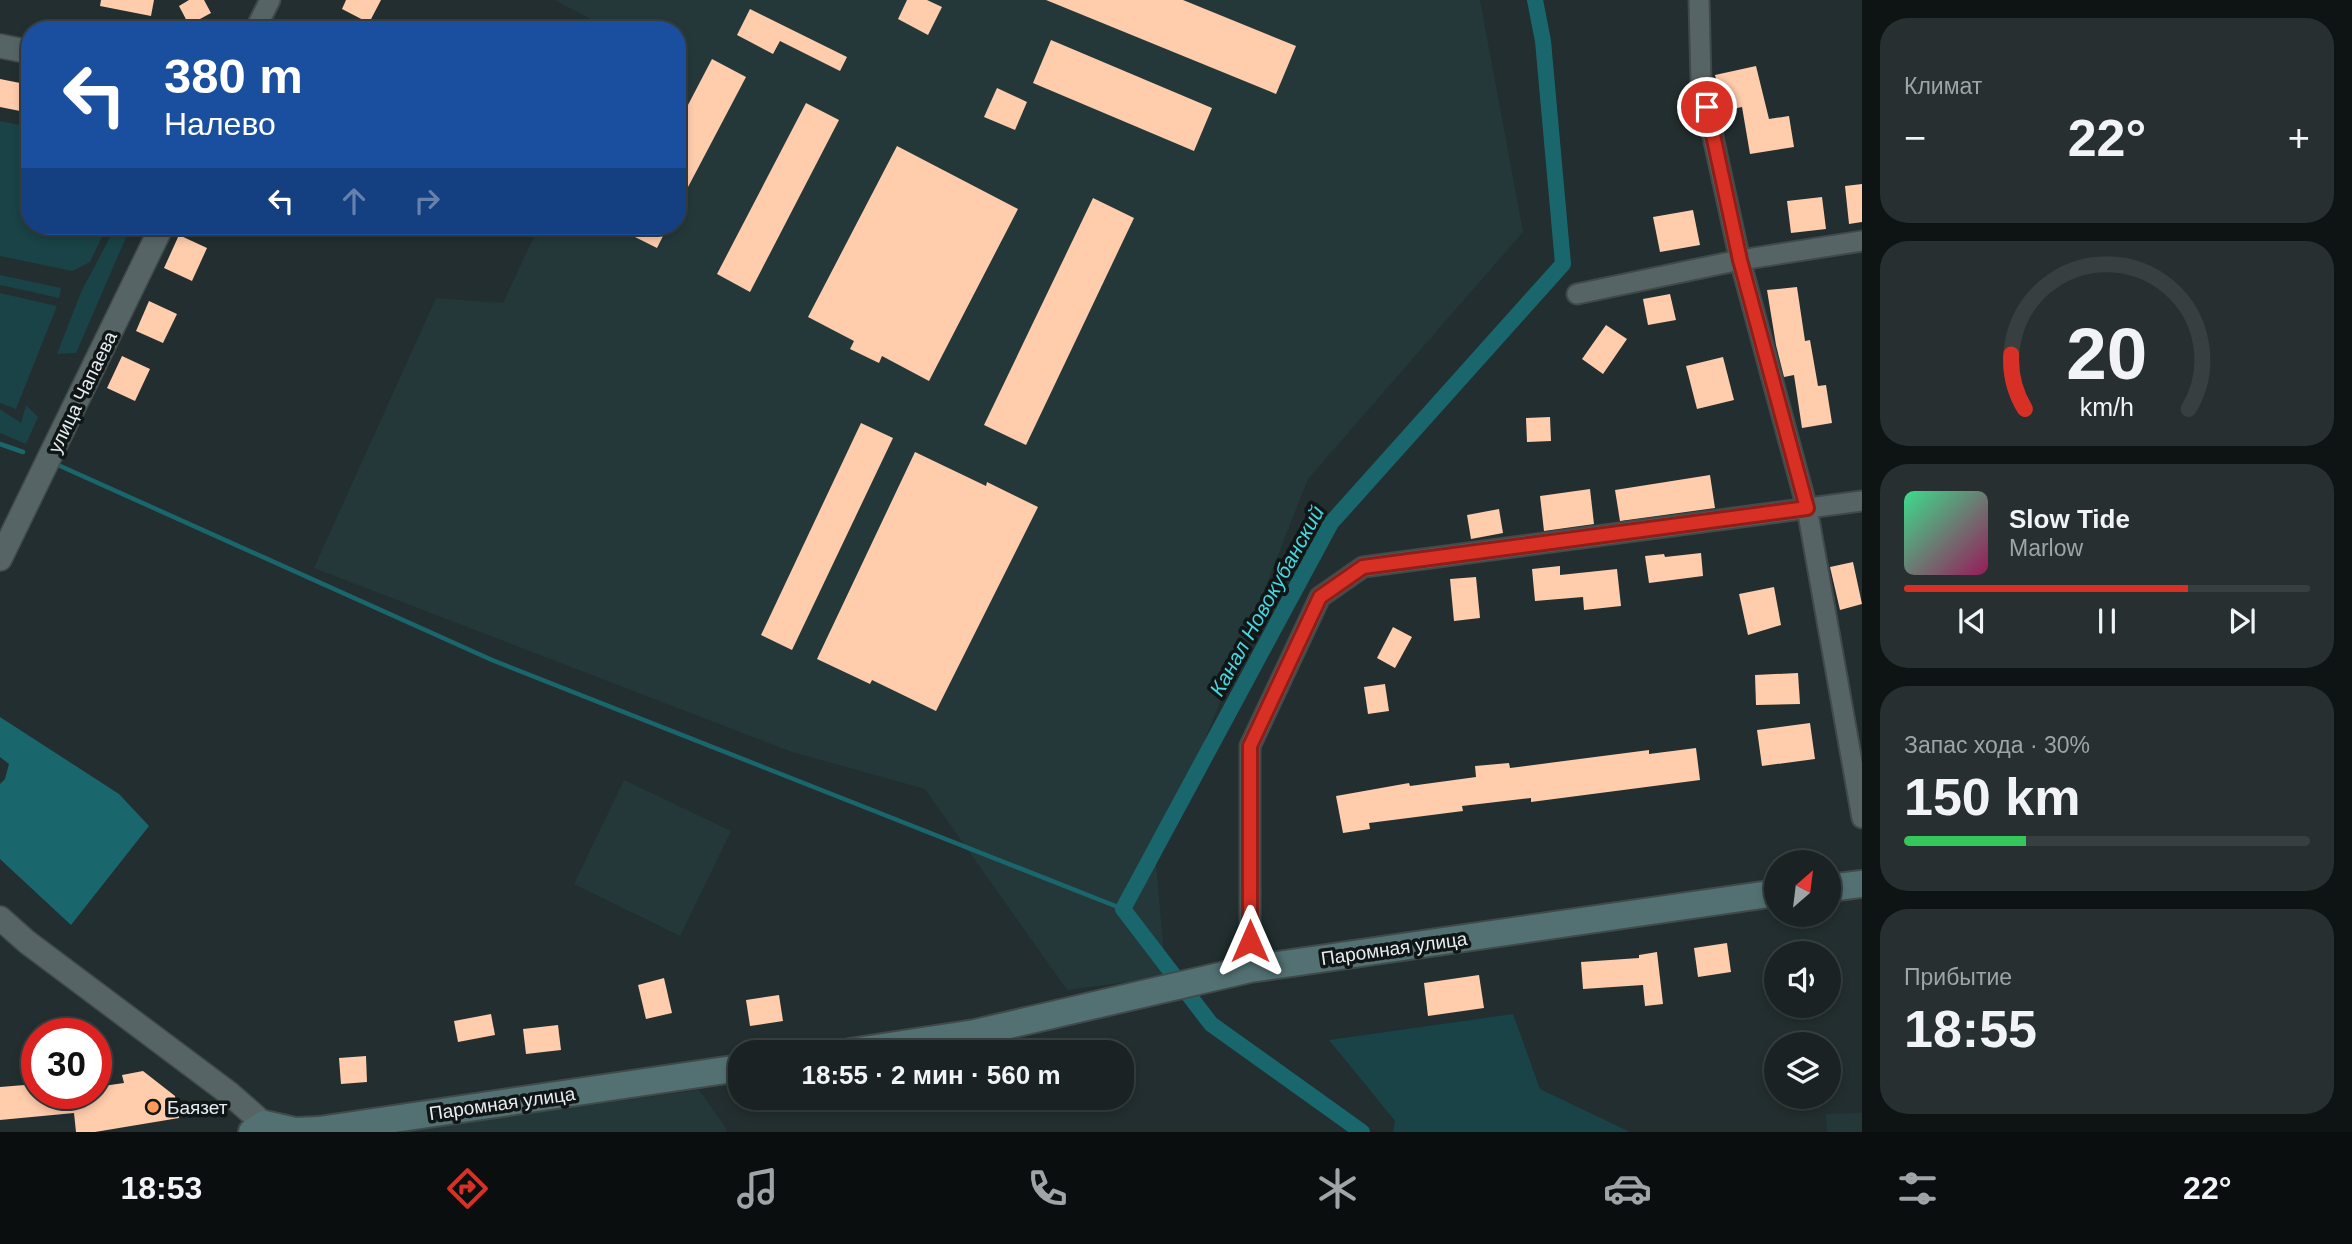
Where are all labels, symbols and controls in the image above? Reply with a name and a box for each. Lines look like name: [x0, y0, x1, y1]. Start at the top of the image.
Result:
icon: left: [49, 49, 140, 140]
text: 380 m: [164, 49, 303, 103]
text: Климат: [1904, 73, 1982, 99]
pin: [1677, 77, 1737, 137]
icon: arrive: [1688, 88, 1726, 126]
text: Налево: [164, 106, 276, 142]
text: 22°: [2068, 109, 2146, 167]
text: −: [1904, 117, 1926, 159]
text: +: [2288, 117, 2310, 159]
icon: left: [262, 182, 300, 220]
icon: ahead: [335, 182, 373, 220]
icon: right: [408, 182, 446, 220]
text: 20: [2067, 314, 2147, 395]
street label: улица Чапаева: [44, 328, 121, 456]
text: km/h: [2080, 393, 2134, 421]
water label: Канал Новокубанский: [1205, 502, 1329, 700]
text: Slow Tide: [2009, 504, 2130, 534]
text: Marlow: [2009, 535, 2083, 561]
icon: previous: [1953, 602, 1991, 640]
icon: pause: [2088, 602, 2126, 640]
icon: next: [2223, 602, 2261, 640]
text: Запас хода · 30%: [1904, 732, 2090, 758]
text: 150 km: [1904, 768, 2080, 826]
north arrow: [1764, 850, 1841, 928]
map controls: [1764, 850, 1841, 1109]
position arrow: [1213, 904, 1287, 978]
street label: Паромная улица: [1320, 928, 1469, 969]
button: sound: [1764, 941, 1841, 1018]
text: Прибытие: [1904, 964, 2012, 990]
text: 18:55: [1904, 1000, 2037, 1058]
speed limit sign: 30: [21, 1018, 112, 1109]
button: layers: [1764, 1032, 1841, 1109]
text: 18:55 · 2 мин · 560 m: [801, 1060, 1061, 1090]
street label: Паромная улица: [428, 1083, 577, 1124]
place label: Баязет: [167, 1097, 228, 1118]
marker: Баязет: [145, 1099, 161, 1115]
icon: directions: [443, 1164, 492, 1213]
icon: music: [733, 1164, 782, 1213]
icon: phone: [1023, 1164, 1072, 1213]
icon: climate: [1313, 1164, 1362, 1213]
icon: car: [1603, 1164, 1652, 1213]
icon: filters: [1893, 1164, 1942, 1213]
text: 18:53: [120, 1170, 202, 1206]
text: 22°: [2183, 1170, 2232, 1206]

